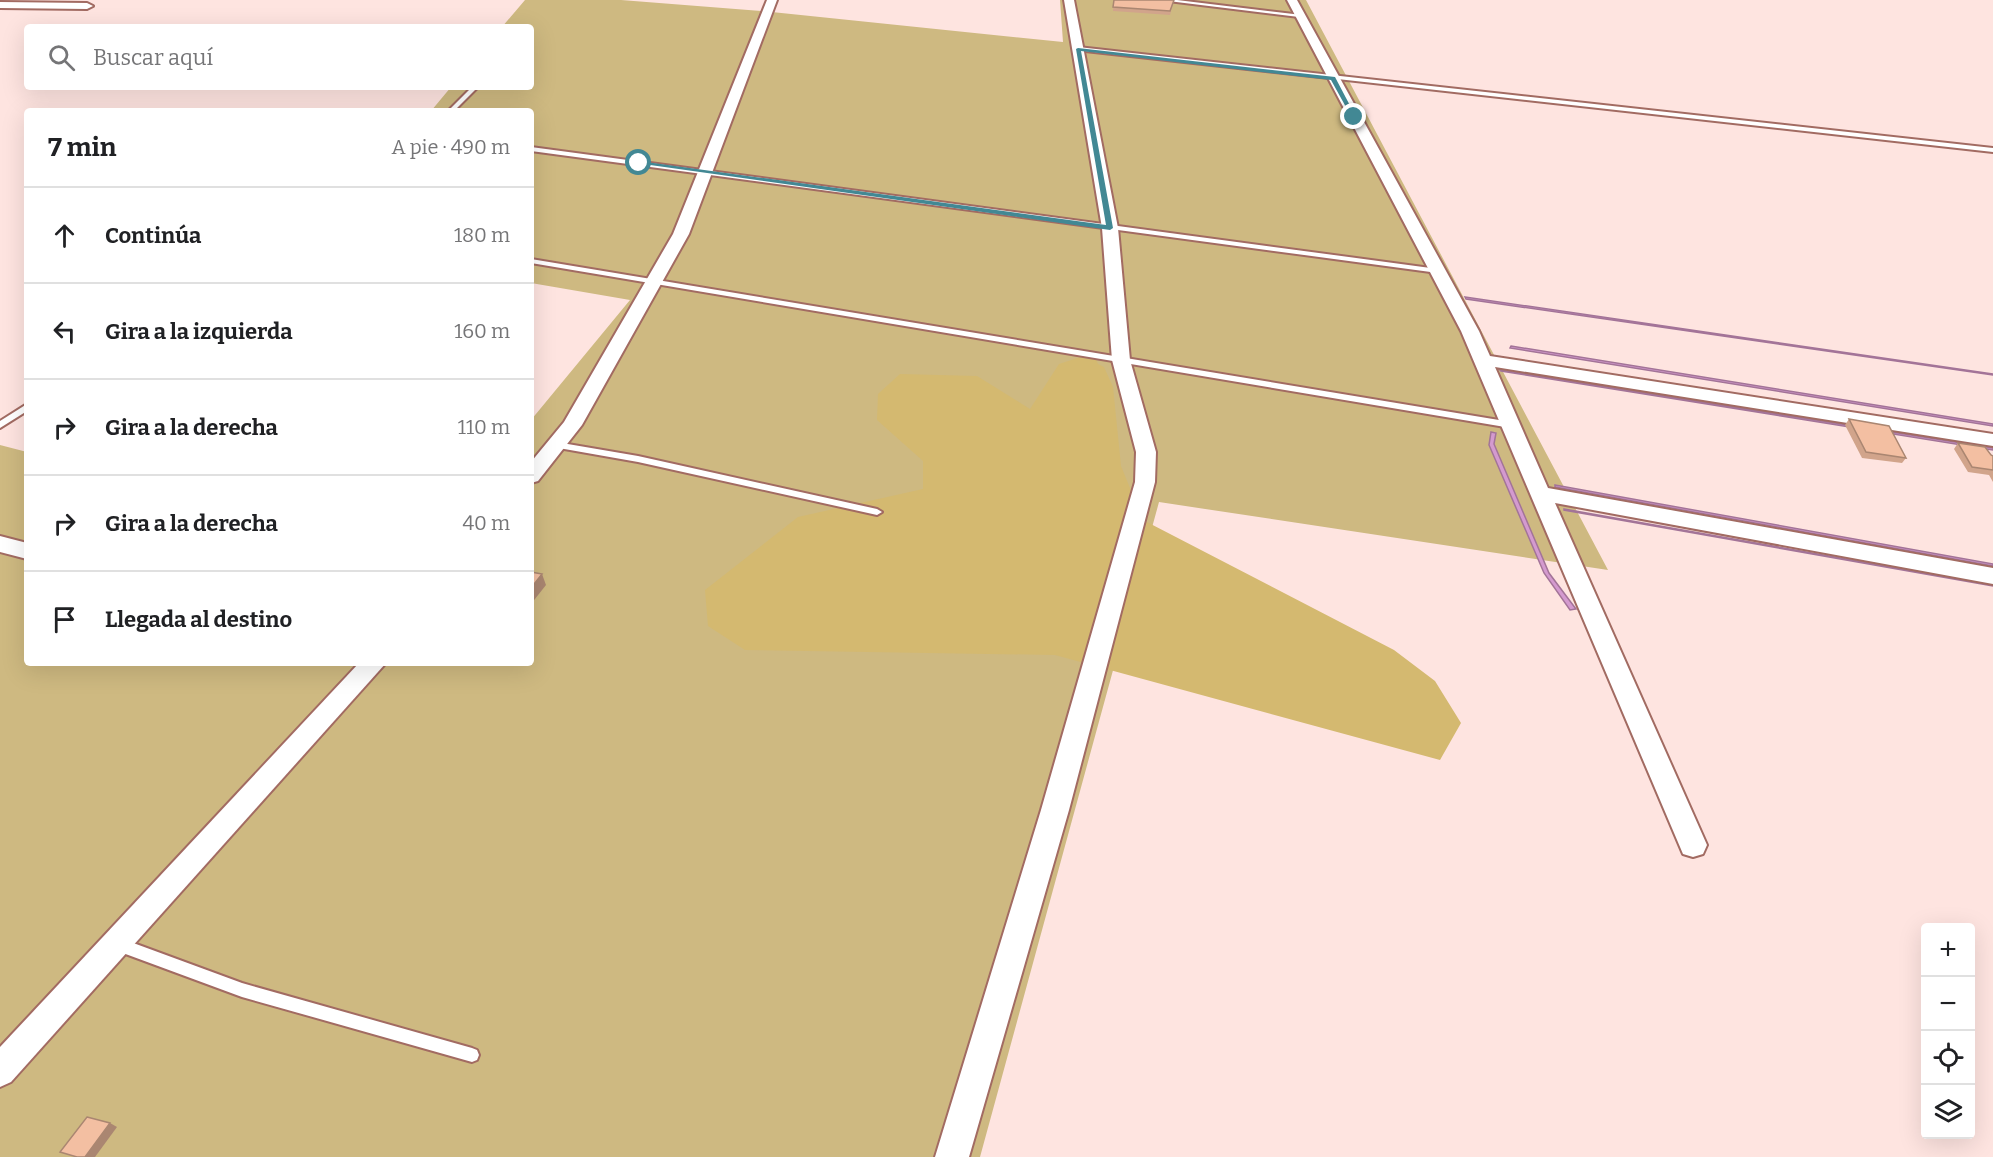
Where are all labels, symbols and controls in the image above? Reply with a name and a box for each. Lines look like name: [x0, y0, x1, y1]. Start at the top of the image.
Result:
search box: [24, 24, 534, 90]
icon: search: [45, 41, 78, 74]
text: Buscar aquí: [93, 44, 213, 71]
route end: [1340, 103, 1366, 129]
text: 7 min: [48, 132, 116, 163]
text: A pie · 490 m: [391, 135, 510, 159]
route start: [625, 149, 651, 175]
icon: ahead: [48, 219, 81, 252]
text: Continúa: [105, 222, 201, 249]
text: 180 m: [454, 223, 510, 247]
icon: left: [48, 315, 81, 348]
text: Gira a la izquierda: [105, 318, 293, 345]
text: 160 m: [454, 319, 510, 343]
icon: right: [48, 411, 81, 444]
text: Gira a la derecha: [105, 414, 278, 441]
text: 110 m: [458, 415, 510, 439]
icon: right: [48, 507, 81, 540]
text: Gira a la derecha: [105, 510, 278, 537]
text: 40 m: [462, 511, 510, 535]
icon: arrive: [48, 603, 81, 636]
text: Llegada al destino: [105, 606, 292, 633]
map controls: [1921, 923, 1975, 1139]
button: +: [1921, 923, 1975, 977]
button: −: [1921, 977, 1975, 1031]
button: locate: [1921, 1031, 1975, 1085]
button: layers: [1921, 1085, 1975, 1139]

